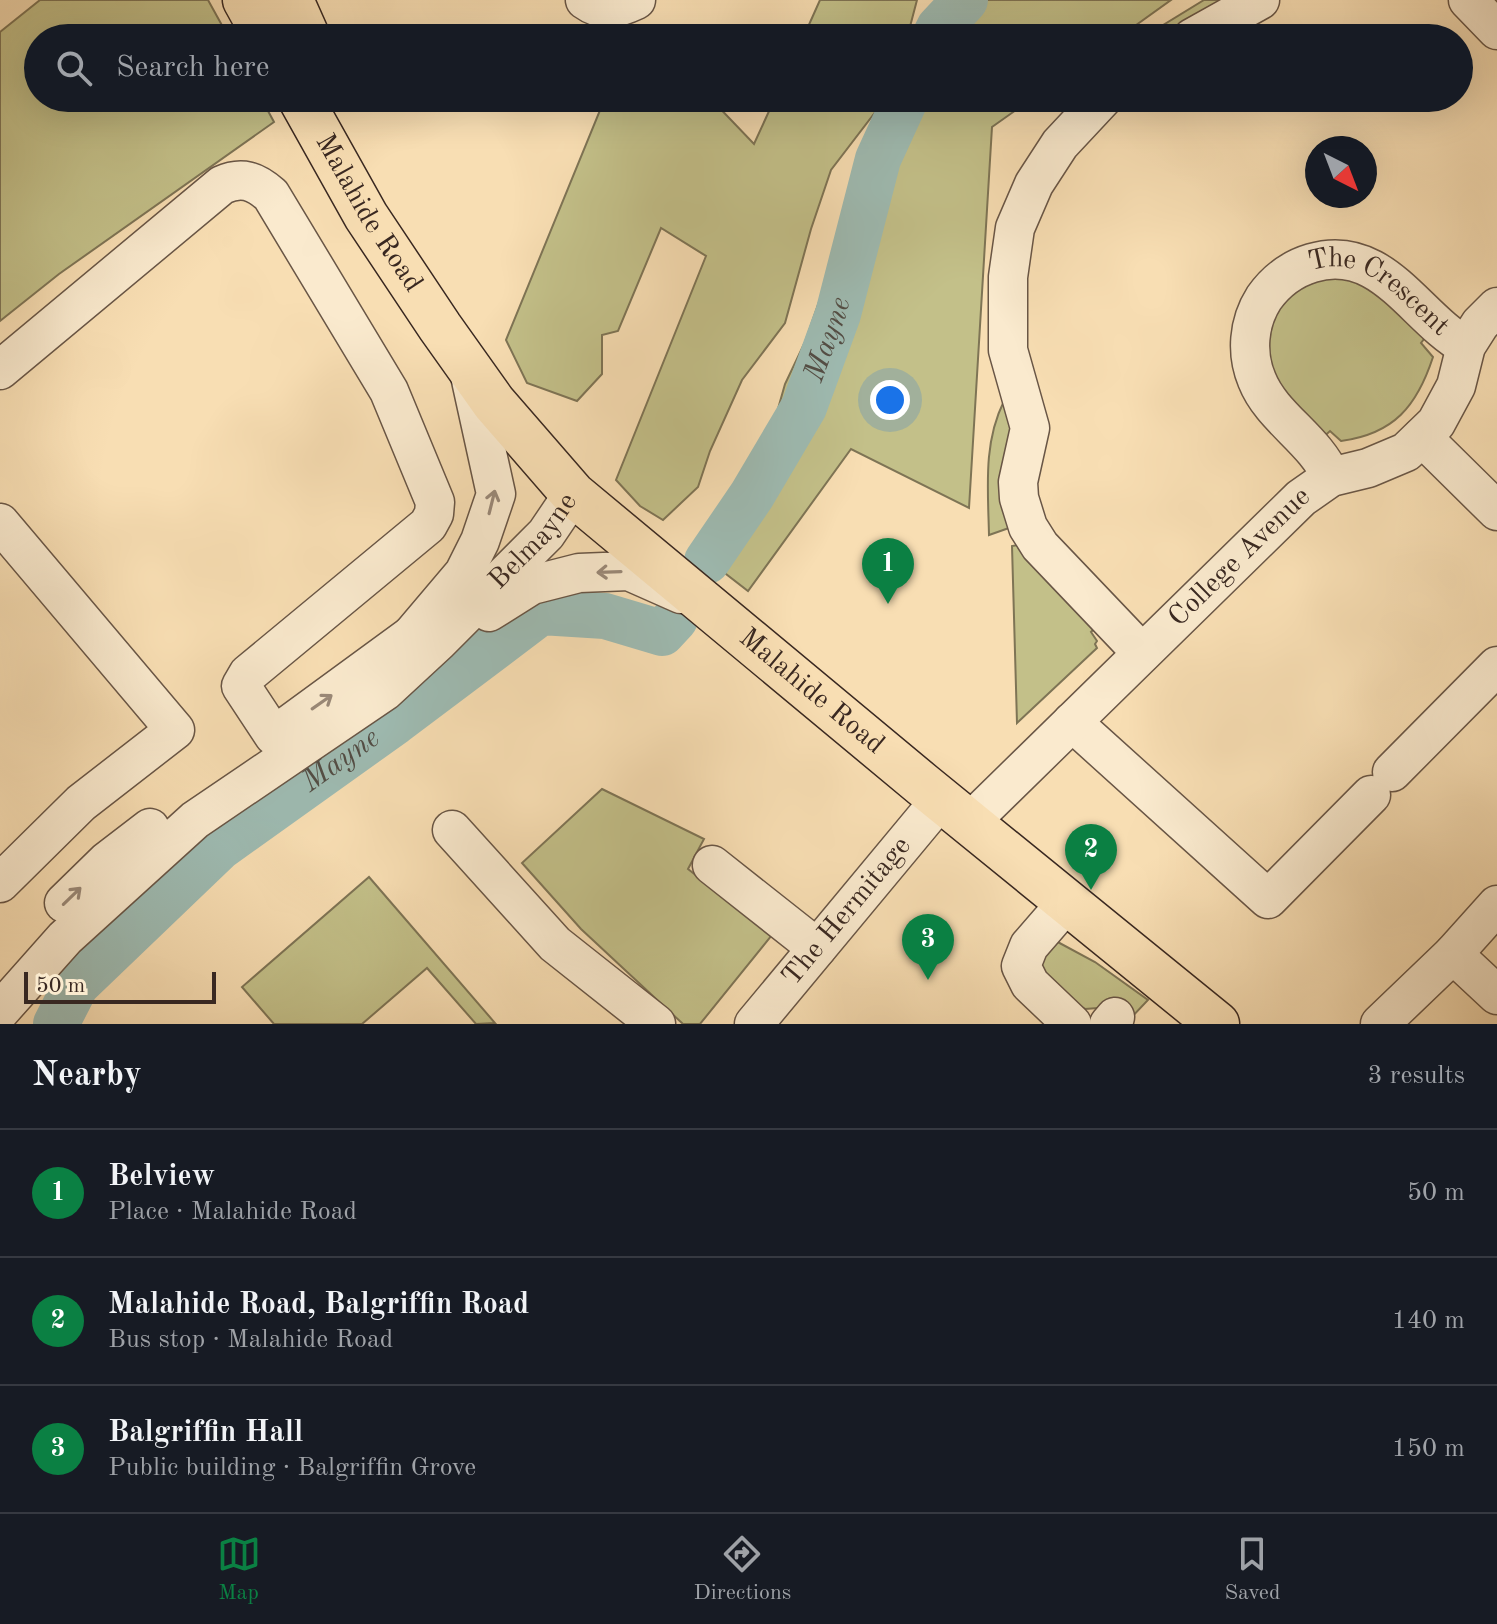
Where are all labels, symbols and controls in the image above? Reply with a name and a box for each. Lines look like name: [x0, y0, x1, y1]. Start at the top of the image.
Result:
search box: [24, 24, 1473, 112]
icon: search: [52, 46, 96, 90]
text: Search here: [116, 53, 270, 83]
street label: Malahide Road: [309, 130, 427, 297]
north arrow: [1305, 136, 1377, 208]
street label: The Crescent: [1306, 245, 1454, 342]
water label: Mayne: [799, 294, 857, 387]
your location: [870, 380, 910, 420]
street label: College Avenue: [1164, 482, 1315, 632]
street label: Belmayne: [484, 489, 583, 596]
one-way arrow: [485, 490, 500, 516]
pin: 1: [862, 538, 914, 604]
one-way arrow: [596, 565, 623, 580]
street label: Malahide Road: [733, 624, 889, 760]
one-way arrow: [310, 694, 332, 710]
water label: Mayne: [296, 723, 385, 799]
pin: 2: [1065, 824, 1117, 890]
street label: The Hermitage: [778, 832, 917, 991]
one-way arrow: [62, 886, 82, 905]
pin: 3: [902, 914, 954, 980]
scale bar: [24, 968, 216, 1004]
text: 50 m: [36, 975, 85, 997]
text: Nearby: [32, 1059, 142, 1093]
text: 3 results: [1367, 1063, 1465, 1089]
text: Belview: [108, 1162, 215, 1192]
text: 1: [50, 1180, 66, 1206]
text: 50 m: [1407, 1180, 1465, 1206]
text: Place · Malahide Road: [108, 1199, 357, 1225]
text: Malahide Road, Balgriffin Road: [108, 1290, 529, 1320]
text: 2: [50, 1308, 66, 1334]
text: 140 m: [1392, 1308, 1465, 1334]
text: Bus stop · Malahide Road: [108, 1327, 393, 1353]
text: Balgriffin Hall: [108, 1418, 303, 1448]
text: 3: [50, 1436, 66, 1462]
text: 150 m: [1392, 1436, 1465, 1462]
text: Public building · Balgriffin Grove: [108, 1455, 476, 1481]
tab: Map: [217, 1532, 261, 1607]
tab: Directions: [694, 1532, 791, 1607]
tab: Saved: [1224, 1532, 1280, 1607]

